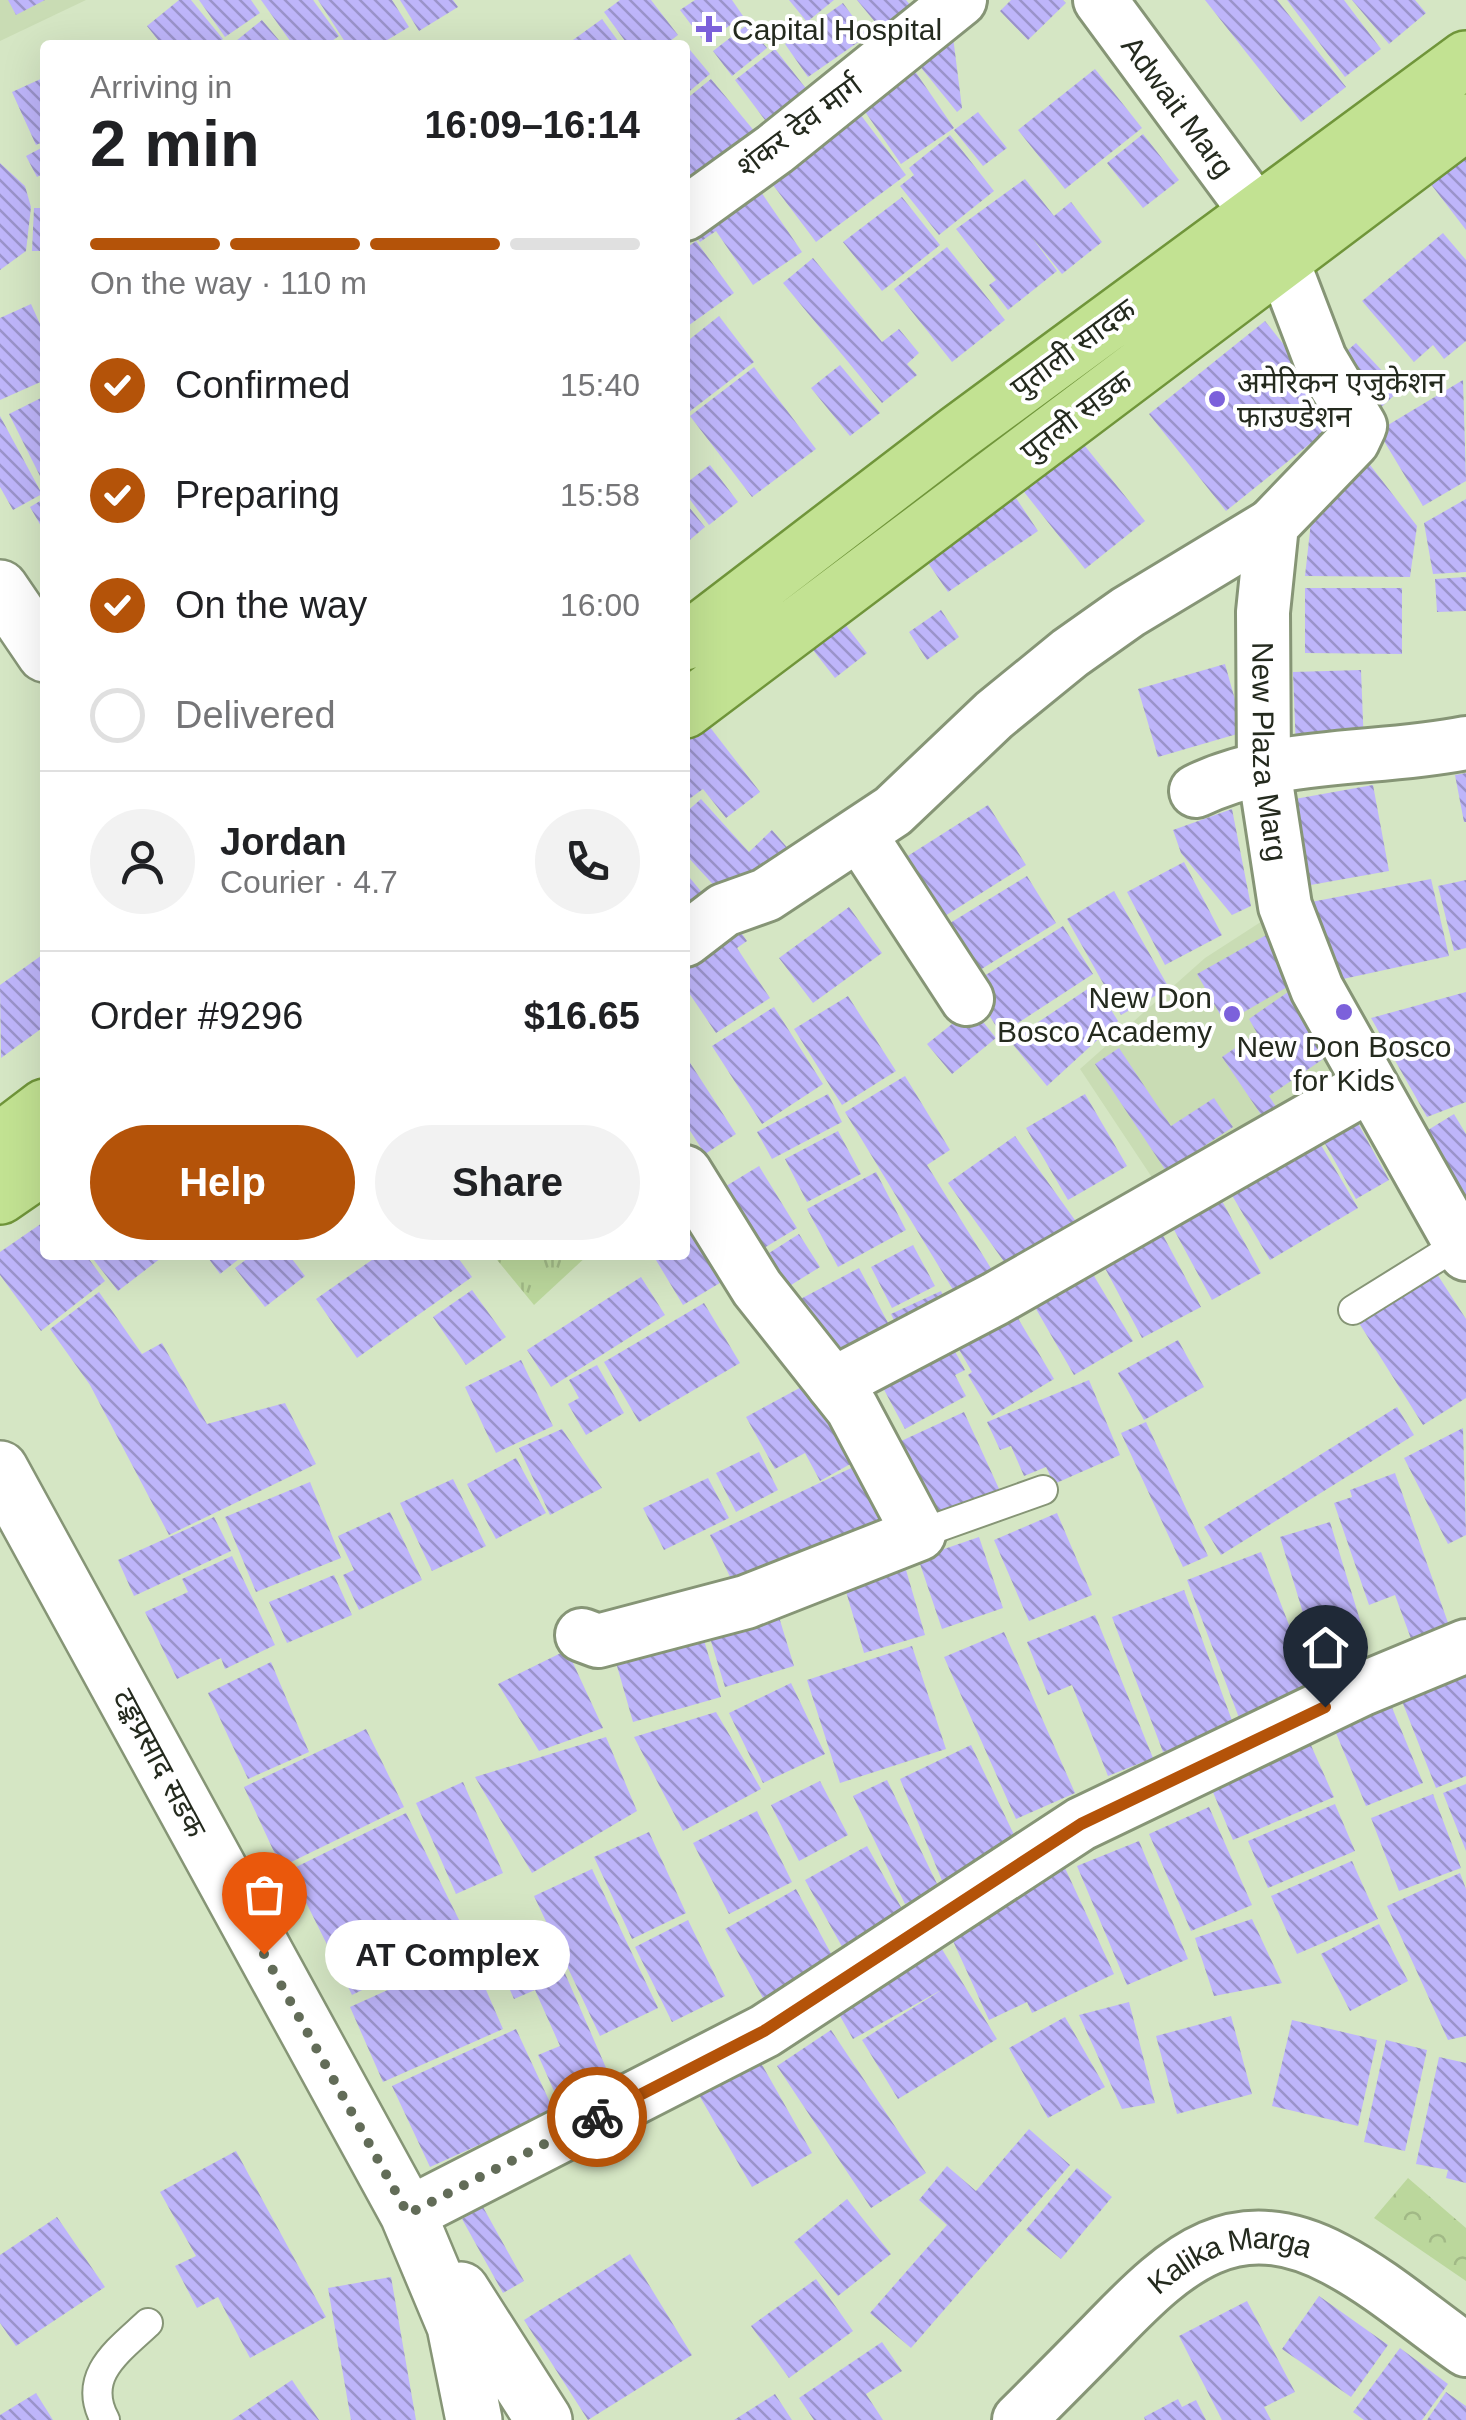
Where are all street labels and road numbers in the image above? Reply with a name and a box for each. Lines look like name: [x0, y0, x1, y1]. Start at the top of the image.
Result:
street label: Adwait Marg: [1116, 29, 1241, 183]
street label: शंकर देव मार्ग: [730, 67, 869, 184]
street label: पुताली सादक: [1004, 291, 1143, 406]
street label: पुतली सडक: [1014, 363, 1140, 470]
street label: New Plaza Marg: [1247, 642, 1294, 864]
street label: टङ्कप्रसाद सडक: [107, 1683, 213, 1843]
street label: Kalika Marga: [1141, 2221, 1317, 2300]

